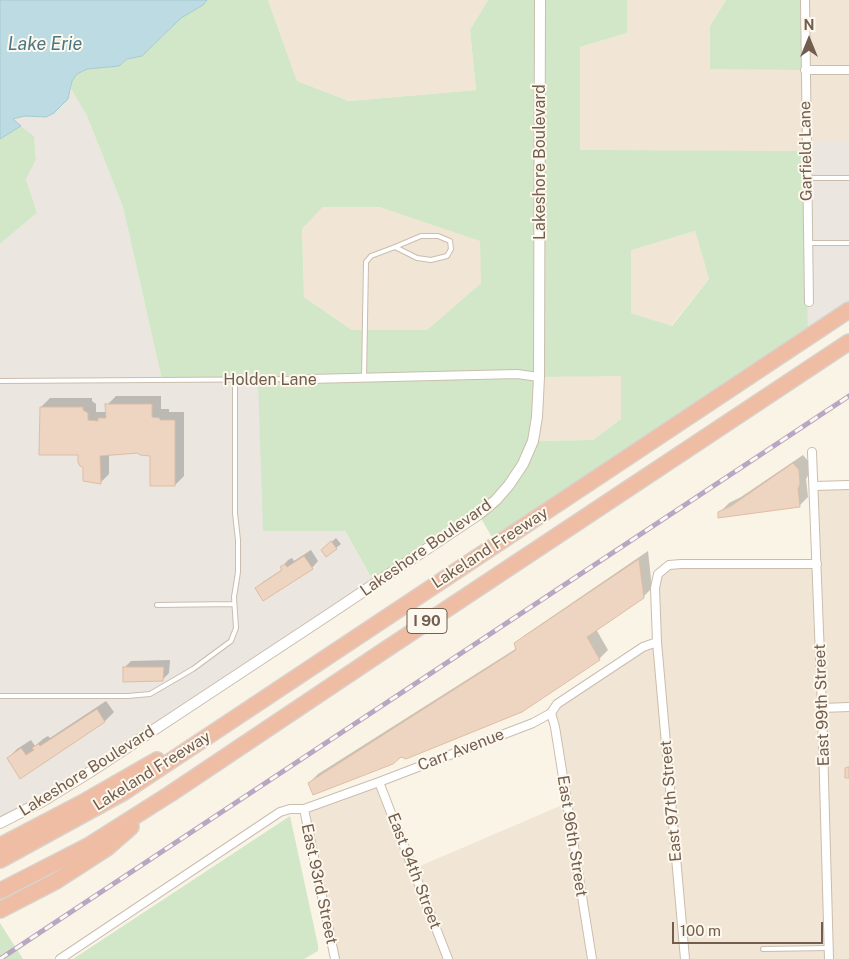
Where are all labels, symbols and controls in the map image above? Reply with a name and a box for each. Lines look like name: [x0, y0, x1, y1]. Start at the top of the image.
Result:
north arrow: [784, 15, 834, 65]
text: N: [804, 17, 814, 33]
water label: Lake Erie: [8, 33, 82, 55]
street label: Lakeshore Boulevard: [530, 84, 550, 240]
street label: Garfield Lane: [796, 101, 816, 201]
street label: Holden Lane: [223, 370, 317, 390]
street label: Lakeshore Boulevard: [357, 495, 495, 601]
street label: Lakeland Freeway: [428, 503, 552, 593]
road number: I 90: [407, 608, 447, 634]
street label: East 99th Street: [810, 643, 834, 767]
street label: Lakeshore Boulevard: [16, 722, 158, 820]
street label: Carr Avenue: [415, 725, 507, 775]
street label: Lakeland Freeway: [90, 727, 214, 815]
street label: East 97th Street: [656, 739, 686, 863]
street label: East 96th Street: [553, 774, 591, 898]
street label: East 94th Street: [383, 810, 445, 932]
street label: East 93rd Street: [297, 822, 341, 946]
scale bar: [674, 912, 825, 944]
text: 100 m: [680, 922, 721, 939]

